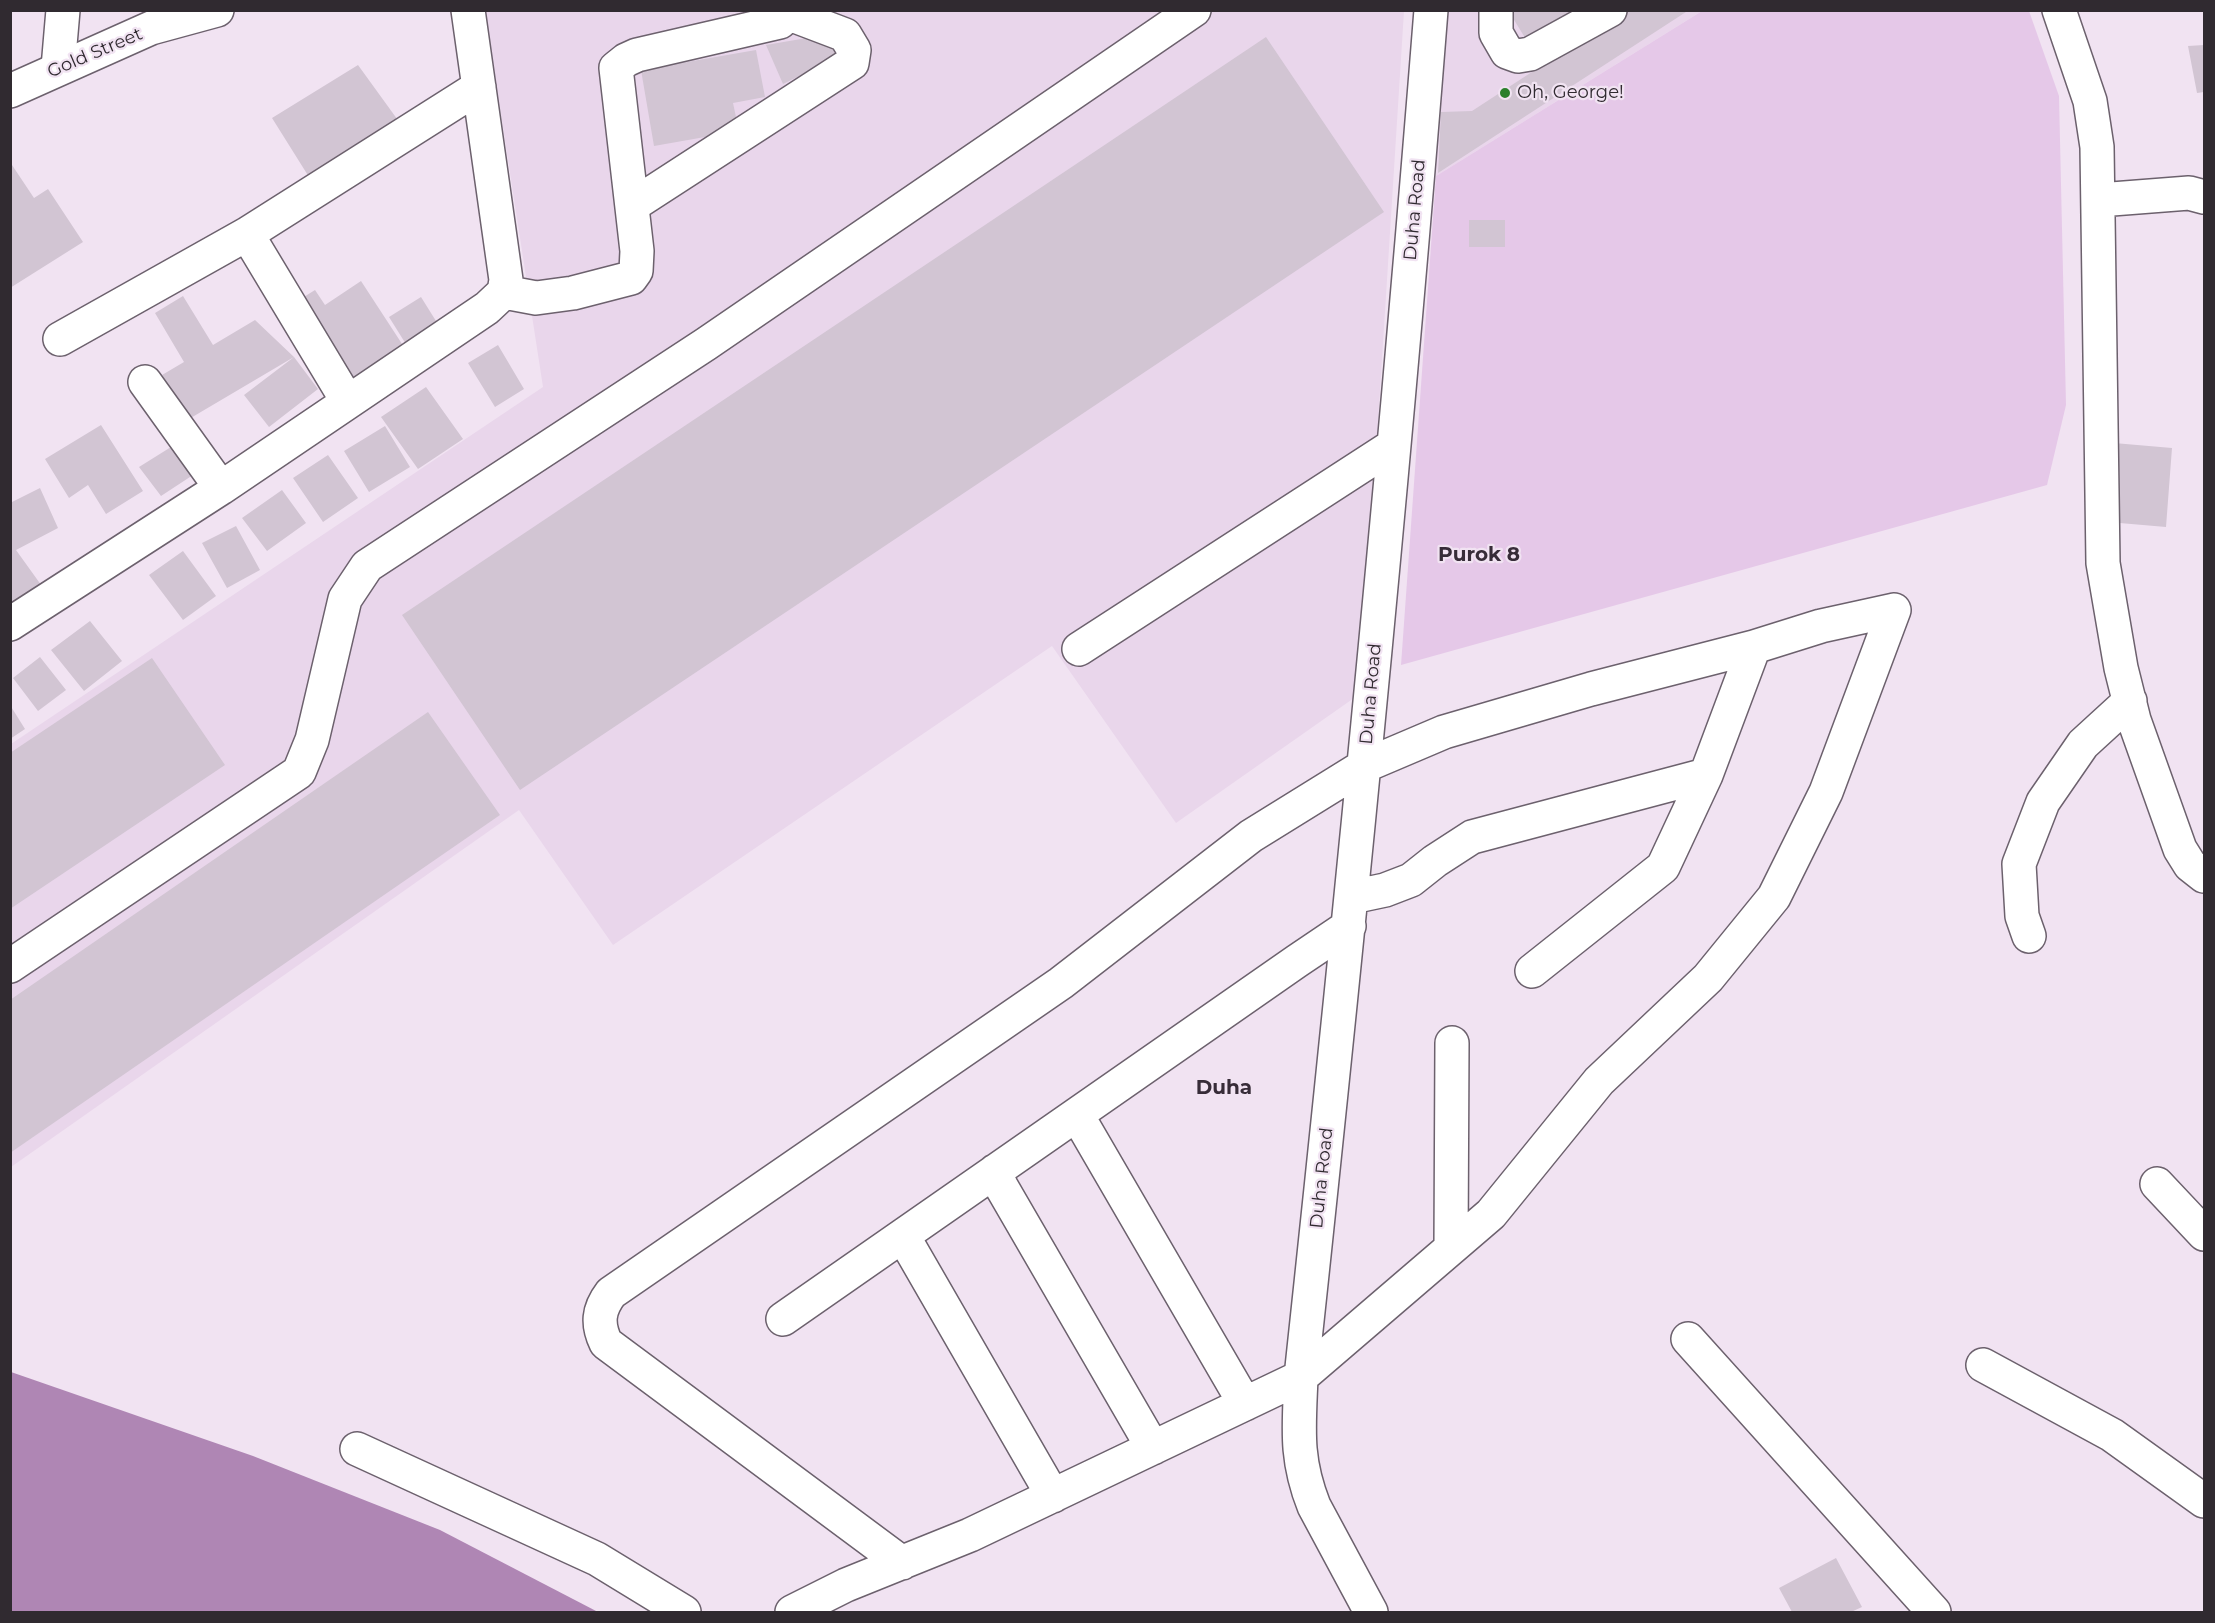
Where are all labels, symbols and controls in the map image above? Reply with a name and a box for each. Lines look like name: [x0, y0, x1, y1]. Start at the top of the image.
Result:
street label: Gold Street: [44, 23, 146, 83]
place label: Oh, George!: [1517, 82, 1624, 104]
marker: Oh, George!: [1498, 86, 1512, 100]
street label: Duha Road: [1400, 158, 1430, 262]
district label: Purok 8: [1438, 543, 1520, 567]
street label: Duha Road: [1356, 642, 1386, 746]
district label: Duha: [1196, 1076, 1252, 1100]
street label: Duha Road: [1306, 1126, 1338, 1230]

